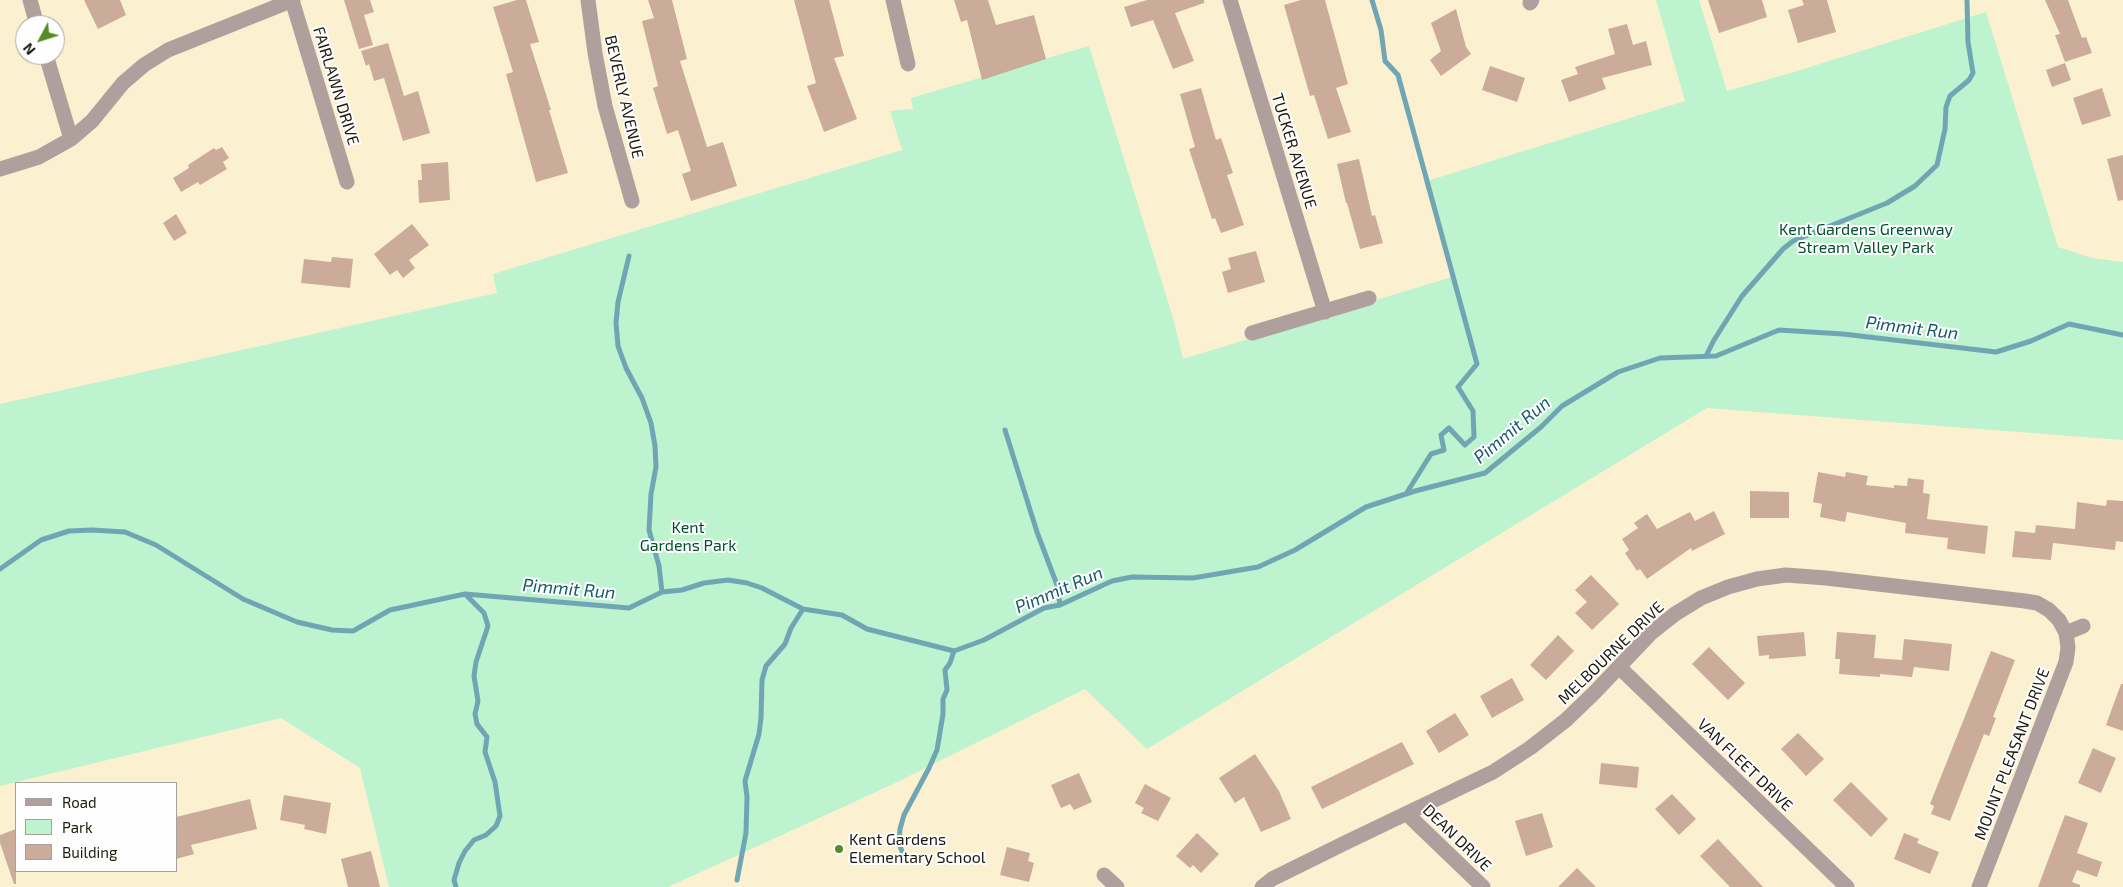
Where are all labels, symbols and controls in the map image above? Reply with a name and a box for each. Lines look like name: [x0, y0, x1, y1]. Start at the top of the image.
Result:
north arrow: [15, 15, 65, 65]
street label: FAIRLAWN DRIVE: [309, 24, 363, 148]
street label: BEVERLY AVENUE: [600, 34, 648, 160]
text: N: [19, 40, 39, 59]
street label: TUCKER AVENUE: [1267, 91, 1321, 211]
park label: Kent Gardens Greenway Stream Valley Park: [1779, 220, 1953, 258]
water label: Pimmit Run: [1864, 312, 1960, 344]
water label: Pimmit Run: [1469, 392, 1555, 468]
park label: Kent Gardens Park: [640, 518, 736, 556]
water label: Pimmit Run: [1012, 562, 1106, 618]
water label: Pimmit Run: [522, 574, 616, 604]
street label: MELBOURNE DRIVE: [1554, 598, 1668, 708]
street label: MOUNT PLEASANT DRIVE: [1970, 665, 2054, 843]
street label: VAN FLEET DRIVE: [1693, 715, 1797, 815]
legend: [15, 782, 178, 872]
text: Road: [62, 793, 97, 811]
street label: DEAN DRIVE: [1419, 801, 1495, 875]
text: Park: [62, 818, 93, 836]
place label: Kent Gardens Elementary School: [849, 830, 986, 868]
text: Building: [62, 843, 117, 861]
marker: Kent Gardens Elementary School: [833, 843, 845, 855]

